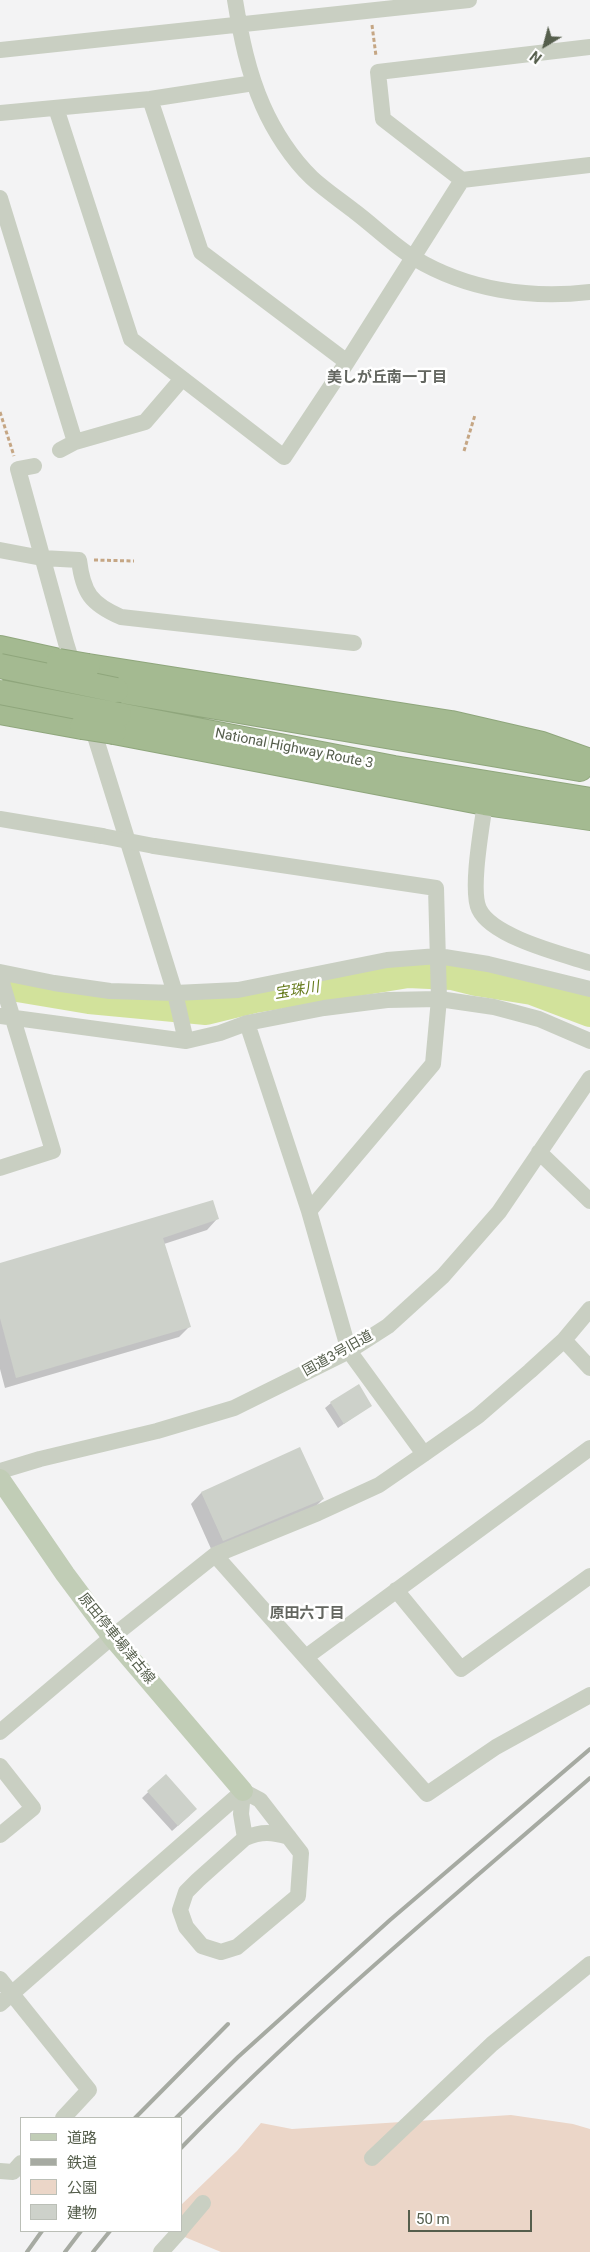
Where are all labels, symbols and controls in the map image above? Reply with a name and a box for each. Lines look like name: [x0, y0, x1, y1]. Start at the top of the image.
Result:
north arrow: [520, 20, 570, 70]
text: N: [527, 48, 545, 66]
district label: 美しが丘南一丁目: [327, 369, 447, 387]
street label: National Highway Route 3: [214, 725, 374, 773]
water label: 宝珠川: [273, 979, 321, 1003]
street label: 国道3号旧道: [300, 1328, 376, 1380]
street label: 原田停車場津古線: [74, 1590, 158, 1688]
district label: 原田六丁目: [270, 1605, 344, 1623]
legend: [20, 2117, 182, 2232]
text: 道路: [67, 2129, 97, 2147]
text: 鉄道: [67, 2154, 97, 2172]
text: 公園: [67, 2179, 97, 2197]
scale bar: [410, 2200, 534, 2232]
text: 建物: [67, 2204, 97, 2222]
text: 50 m: [416, 2210, 450, 2228]

